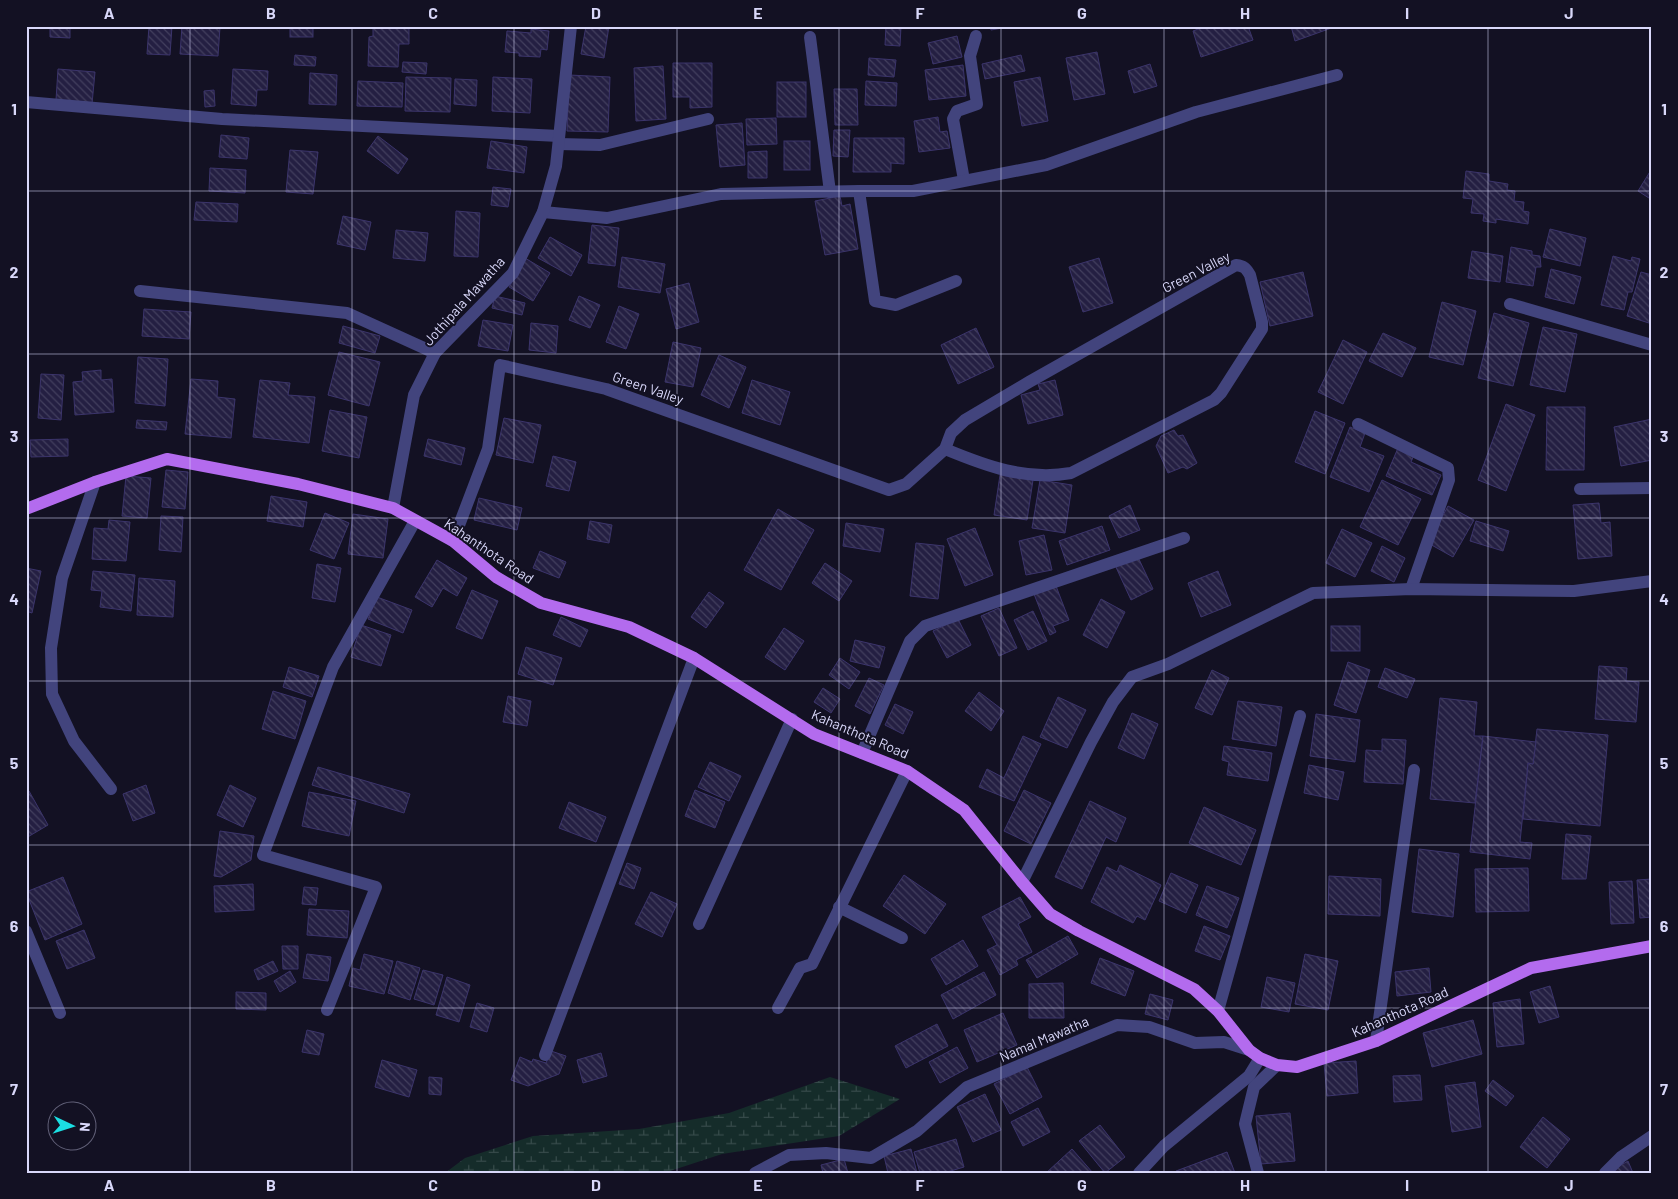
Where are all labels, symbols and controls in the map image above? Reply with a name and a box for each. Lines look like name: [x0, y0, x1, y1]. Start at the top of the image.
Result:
text: A: [104, 3, 115, 22]
text: B: [266, 3, 276, 22]
text: C: [428, 3, 438, 22]
text: D: [591, 3, 601, 22]
text: E: [753, 3, 763, 22]
text: F: [916, 3, 925, 22]
text: G: [1077, 3, 1087, 22]
text: H: [1240, 3, 1250, 22]
text: I: [1405, 3, 1409, 22]
text: J: [1564, 3, 1574, 22]
text: 1: [11, 99, 17, 118]
text: 1: [1661, 99, 1667, 118]
street label: Green Valley: [1159, 247, 1233, 296]
street label: Jothipala Mawatha: [419, 253, 508, 349]
text: 2: [10, 262, 19, 281]
text: 2: [1660, 262, 1669, 281]
street label: Green Valley: [611, 367, 686, 408]
text: 3: [10, 426, 18, 445]
text: 3: [1660, 426, 1668, 445]
street label: Kahanthota Road: [441, 514, 537, 587]
text: 4: [9, 589, 19, 608]
text: 4: [1659, 589, 1669, 608]
street label: Kahanthota Road: [809, 705, 911, 762]
text: 5: [10, 753, 19, 772]
text: 5: [1660, 753, 1669, 772]
text: 6: [10, 916, 19, 935]
text: 6: [1660, 916, 1669, 935]
street label: Kahanthota Road: [1349, 983, 1451, 1040]
street label: Namal Mawatha: [997, 1012, 1091, 1065]
text: 7: [10, 1079, 18, 1098]
text: 7: [1660, 1079, 1668, 1098]
north arrow: [48, 1102, 98, 1152]
text: N: [77, 1122, 94, 1132]
text: A: [104, 1175, 115, 1194]
text: B: [266, 1175, 276, 1194]
text: C: [428, 1175, 438, 1194]
text: D: [591, 1175, 601, 1194]
text: E: [753, 1175, 763, 1194]
text: F: [916, 1175, 925, 1194]
text: G: [1077, 1175, 1087, 1194]
text: H: [1240, 1175, 1250, 1194]
text: I: [1405, 1175, 1409, 1194]
text: J: [1564, 1175, 1574, 1194]

